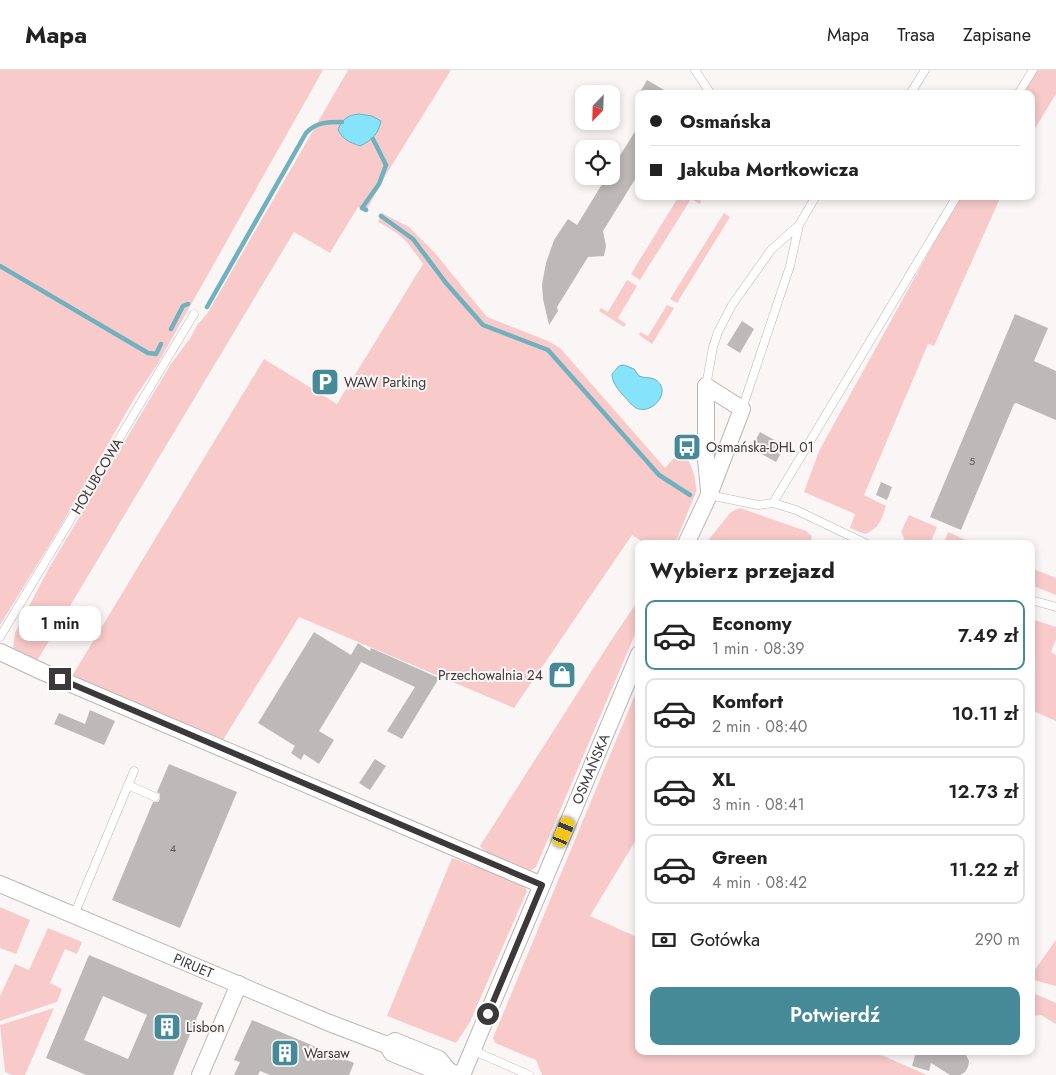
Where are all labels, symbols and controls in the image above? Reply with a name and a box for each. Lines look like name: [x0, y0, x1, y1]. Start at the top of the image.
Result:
text: Mapa: [25, 17, 87, 52]
text: Mapa: [827, 22, 869, 48]
text: Trasa: [897, 22, 935, 48]
text: Zapisane: [963, 22, 1031, 48]
north arrow: [575, 85, 620, 130]
map controls: [575, 85, 620, 185]
text: Osmańska: [680, 108, 771, 135]
button: locate: [575, 140, 620, 185]
text: Jakuba Mortkowicza: [680, 156, 859, 183]
parking icon: WAW Parking: [310, 367, 340, 397]
place label: WAW Parking: [344, 372, 426, 392]
bus stop icon: Osmańska-DHL 01: [672, 432, 702, 462]
street label: HOŁUBCOWA: [66, 433, 128, 518]
place label: Osmańska-DHL 01: [706, 437, 814, 457]
house number: 5: [969, 453, 975, 469]
text: Wybierz przejazd: [650, 554, 835, 586]
callout: 1 min: [19, 606, 101, 642]
text: Economy: [712, 610, 792, 637]
text: 1 min: [41, 612, 79, 635]
icon: car: [652, 613, 697, 658]
text: 7.49 zł: [958, 622, 1018, 649]
text: 1 min · 08:39: [712, 637, 805, 660]
shop icon: Przechowalnia 24: [547, 660, 577, 690]
place label: Przechowalnia 24: [438, 665, 543, 685]
route end: [49, 668, 71, 690]
text: Komfort: [712, 688, 783, 715]
icon: car: [652, 691, 697, 736]
text: 10.11 zł: [952, 700, 1018, 727]
text: 2 min · 08:40: [712, 715, 807, 738]
street label: OSMAŃSKA: [567, 730, 615, 807]
text: XL: [712, 766, 735, 793]
icon: car: [652, 769, 697, 814]
text: 12.73 zł: [948, 778, 1018, 805]
text: 3 min · 08:41: [712, 793, 805, 816]
car: [551, 815, 576, 849]
house number: 4: [170, 840, 177, 856]
text: Green: [712, 844, 768, 871]
icon: car: [652, 847, 697, 892]
text: 11.22 zł: [949, 856, 1018, 883]
text: 4 min · 08:42: [712, 871, 807, 894]
icon: cash: [650, 926, 678, 954]
text: Gotówka: [690, 926, 760, 953]
text: 290 m: [975, 928, 1020, 951]
street label: PIRUET: [170, 948, 217, 983]
button: Potwierdź: [650, 987, 1020, 1045]
route start: [477, 1003, 499, 1025]
building icon: Lisbon: [152, 1012, 182, 1042]
place label: Lisbon: [186, 1017, 225, 1037]
building icon: Warsaw: [270, 1038, 300, 1068]
place label: Warsaw: [304, 1043, 350, 1063]

